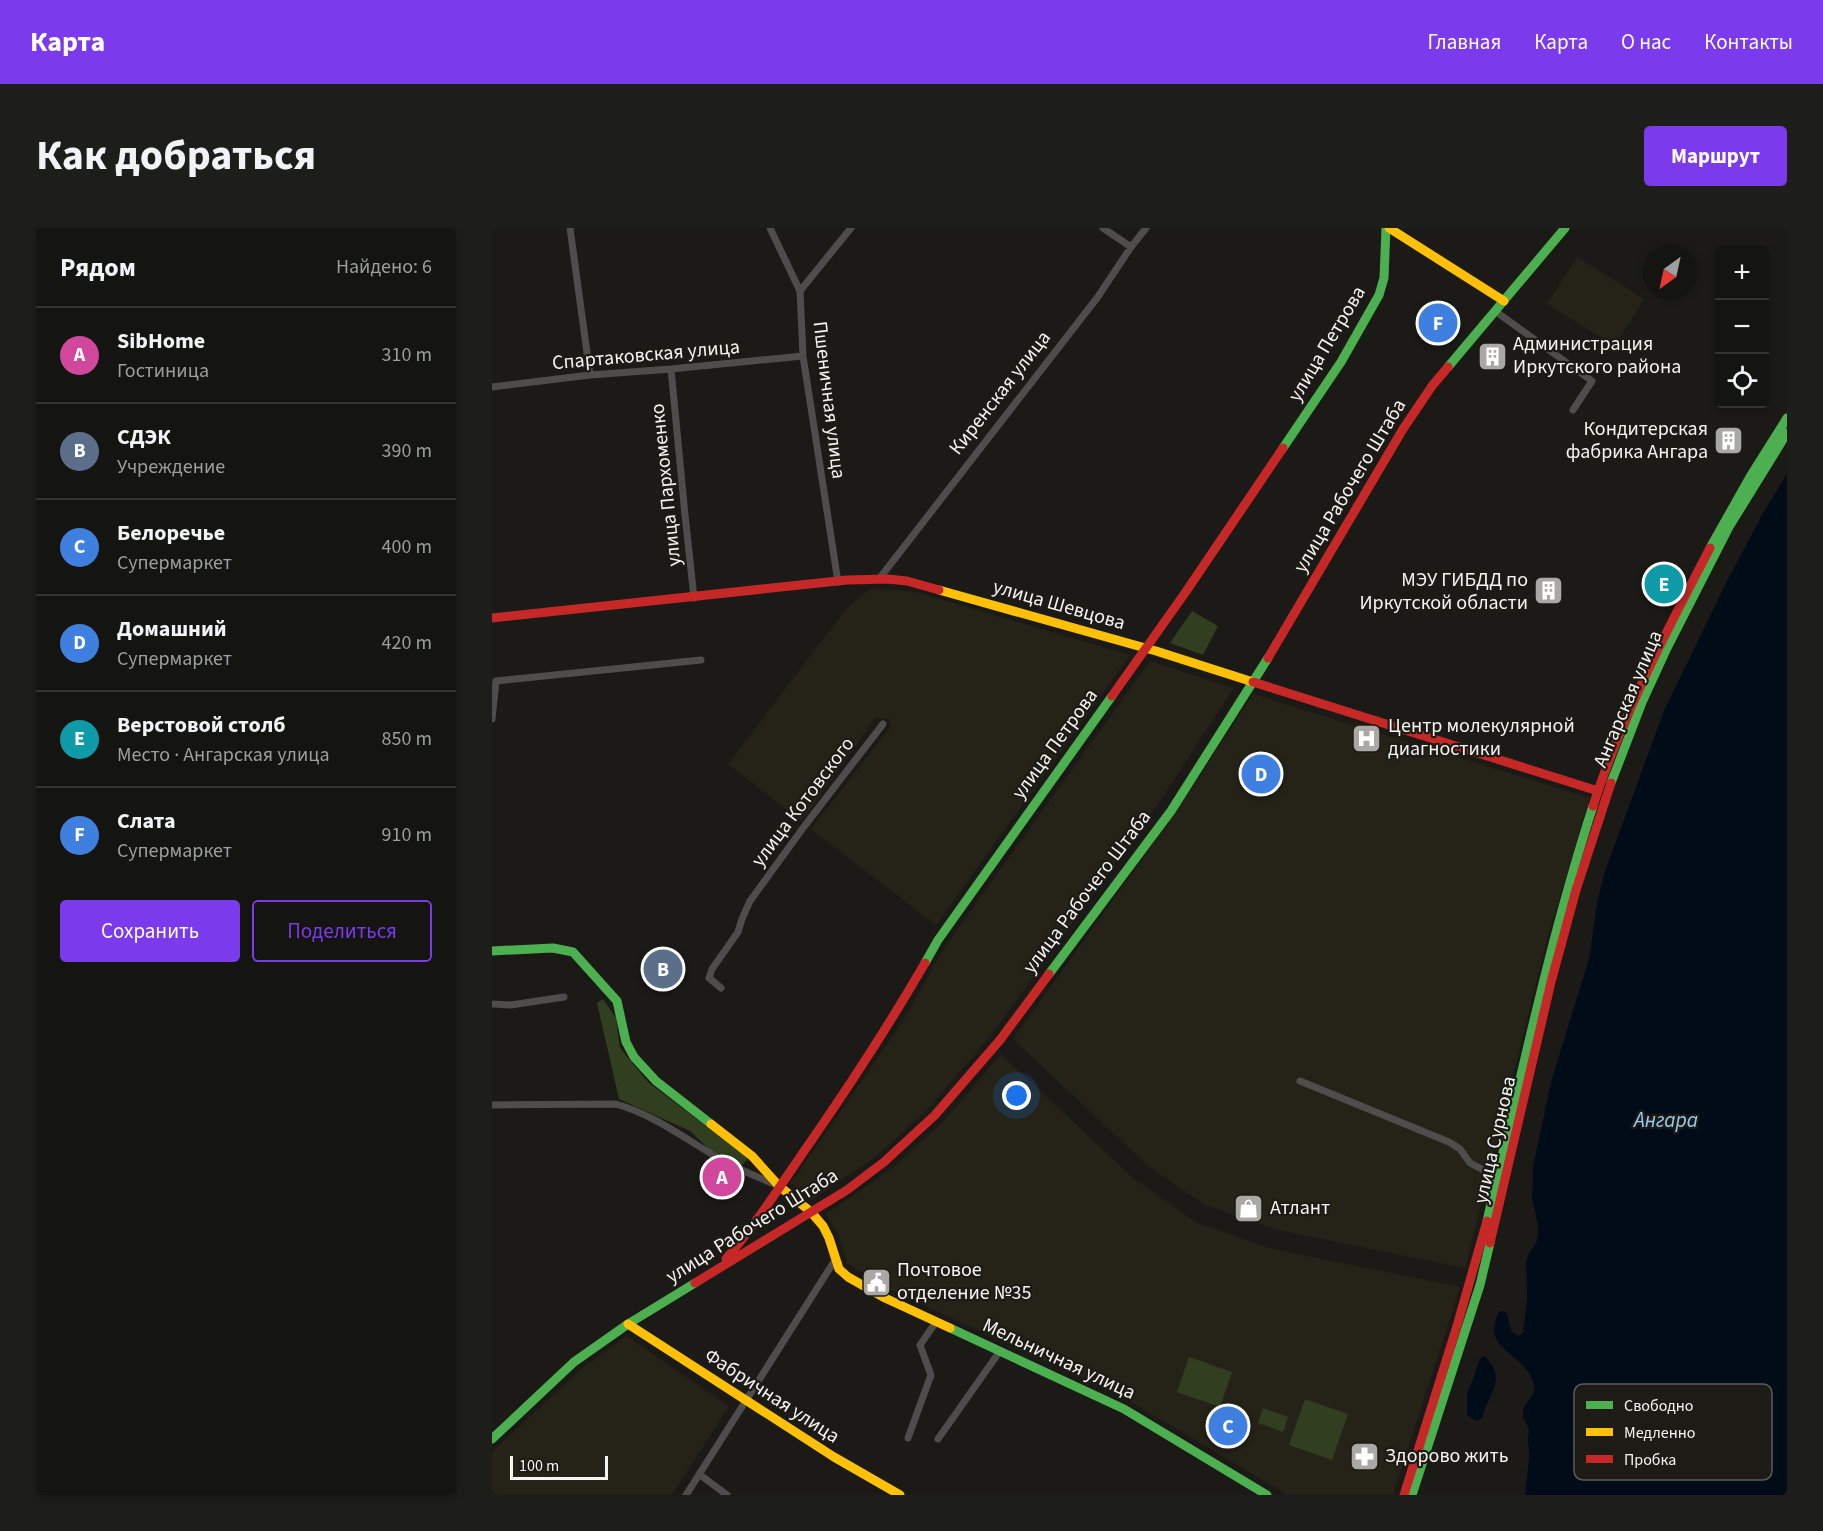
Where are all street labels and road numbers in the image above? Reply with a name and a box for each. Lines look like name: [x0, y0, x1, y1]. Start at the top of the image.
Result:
street label: улица Петрова: [1281, 281, 1373, 407]
street label: Пшеничная улица: [805, 320, 853, 480]
street label: Киренская улица: [943, 325, 1057, 461]
street label: Спартаковская улица: [551, 333, 741, 377]
street label: улица Рабочего Штаба: [1287, 394, 1413, 578]
street label: улица Пархоменко: [644, 402, 688, 568]
street label: улица Шевцова: [990, 573, 1128, 637]
street label: Ангарская улица: [1586, 626, 1670, 772]
street label: улица Петрова: [1005, 683, 1105, 805]
street label: улица Котовского: [745, 731, 861, 873]
street label: улица Рабочего Штаба: [1016, 804, 1158, 980]
street label: улица Сурнова: [1467, 1073, 1523, 1207]
street label: улица Рабочего Штаба: [661, 1162, 843, 1290]
street label: Мельничная улица: [978, 1311, 1140, 1407]
street label: Фабричная улица: [699, 1342, 845, 1450]

